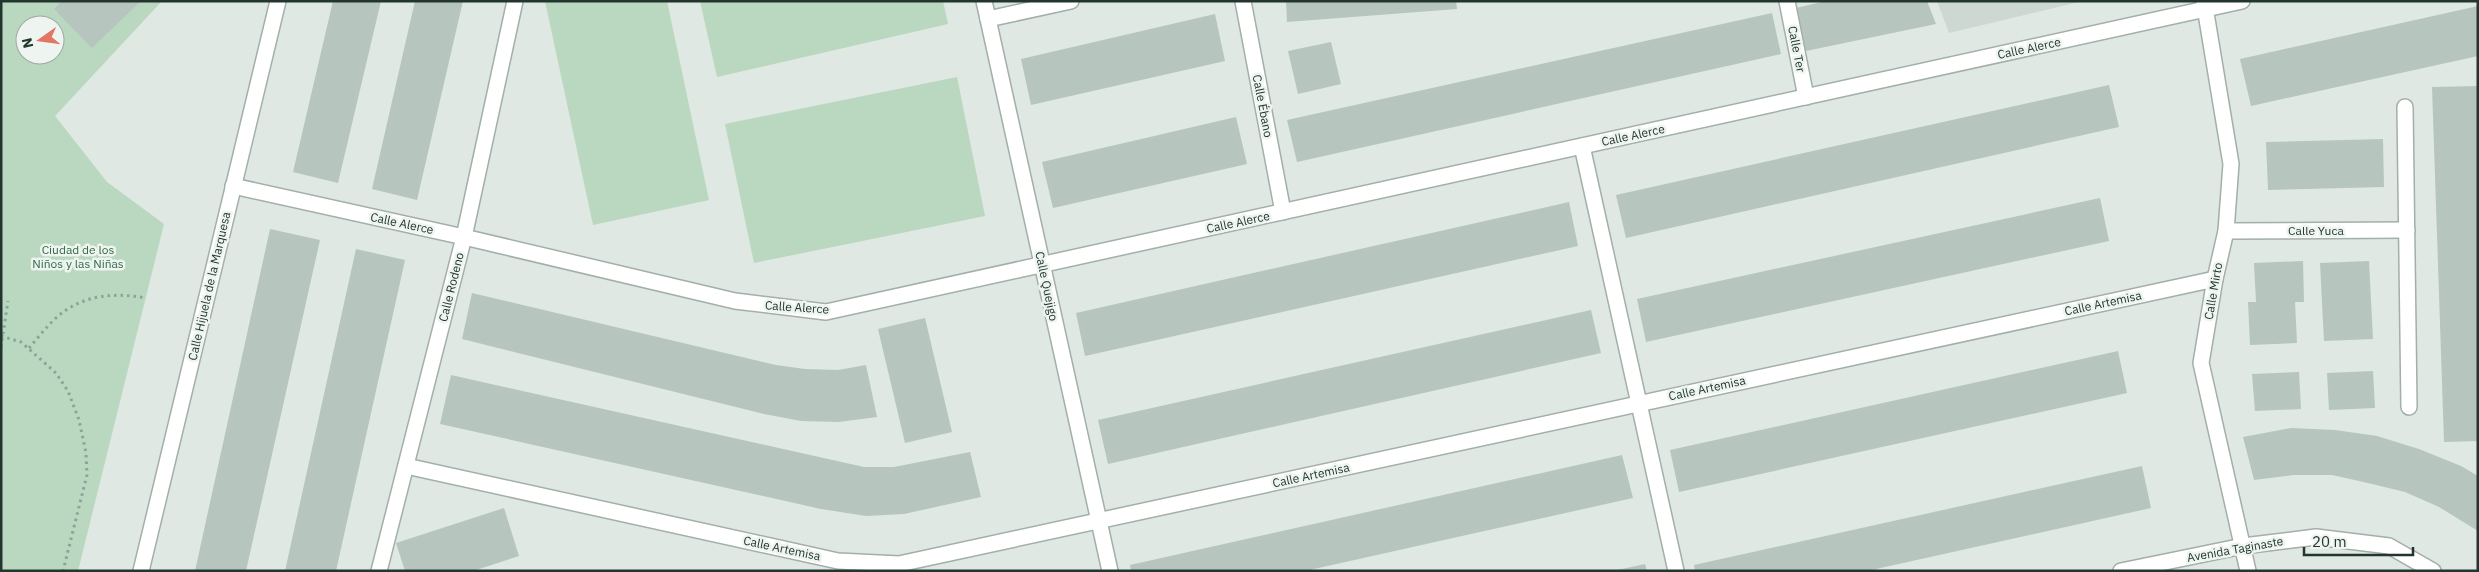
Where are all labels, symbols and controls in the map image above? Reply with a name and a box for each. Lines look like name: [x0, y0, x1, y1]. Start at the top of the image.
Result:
north arrow: [15, 15, 65, 65]
street label: Calle Ter: [1785, 25, 1809, 74]
street label: Calle Alerce: [1996, 34, 2062, 62]
text: N: [17, 36, 37, 50]
street label: Calle Ébano: [1250, 73, 1276, 139]
street label: Calle Alerce: [1600, 121, 1666, 149]
street label: Calle Alerce: [1205, 208, 1271, 236]
street label: Calle Alerce: [369, 209, 435, 237]
street label: Calle Hijuela de la Marquesa: [185, 210, 234, 362]
street label: Calle Yuca: [2288, 223, 2344, 238]
park label: Ciudad de los Niños y las Niñas: [32, 242, 124, 271]
street label: Calle Rodeno: [435, 250, 467, 323]
street label: Calle Quejigo: [1032, 250, 1062, 322]
street label: Calle Mirto: [2201, 261, 2225, 321]
street label: Calle Artemisa: [2063, 287, 2143, 318]
street label: Calle Alerce: [764, 297, 830, 317]
street label: Calle Artemisa: [1667, 372, 1747, 403]
street label: Calle Artemisa: [1271, 459, 1351, 490]
scale bar: [2304, 524, 2413, 556]
text: 20 m: [2312, 532, 2347, 551]
street label: Calle Artemisa: [742, 533, 822, 564]
street label: Avenida Taginaste: [2186, 533, 2285, 565]

